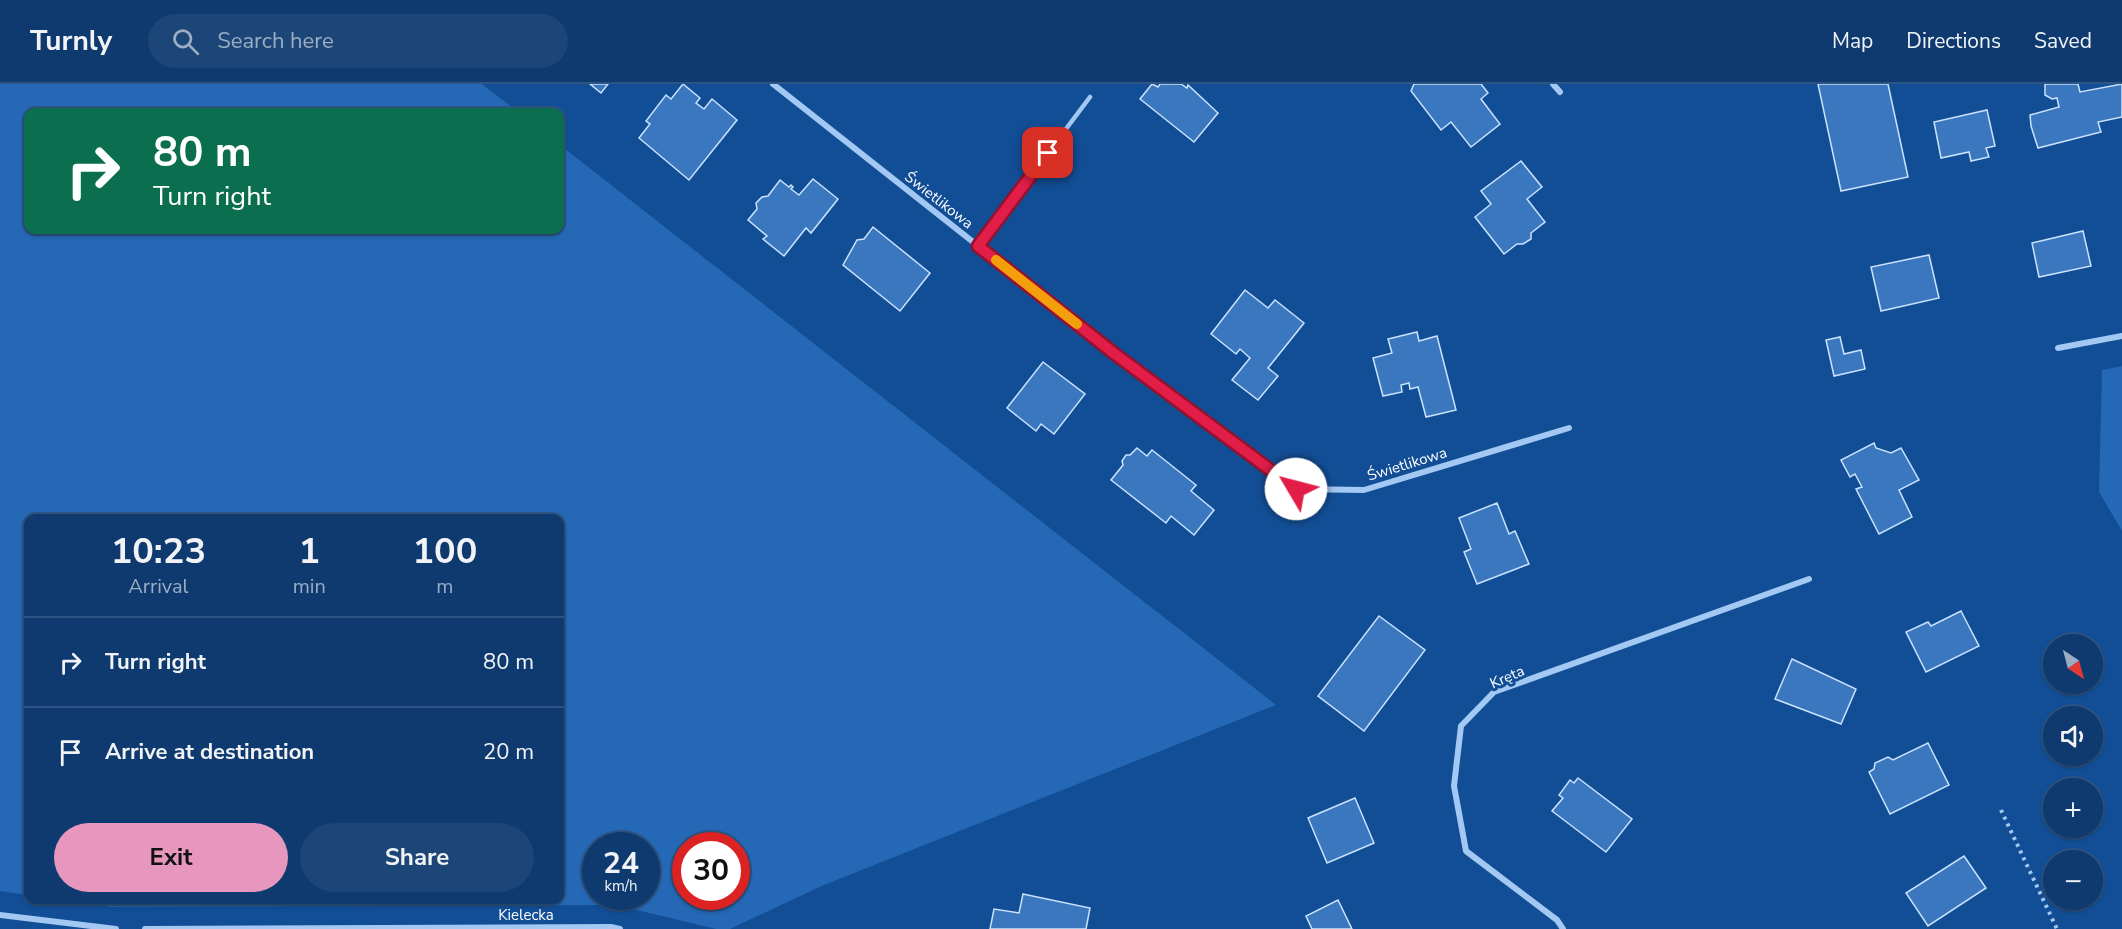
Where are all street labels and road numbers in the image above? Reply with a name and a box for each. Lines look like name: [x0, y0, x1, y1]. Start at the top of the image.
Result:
street label: Świetlikowa: [900, 166, 978, 233]
street label: Świetlikowa: [1364, 441, 1449, 486]
street label: Kręta: [1487, 661, 1527, 693]
street label: Kielecka: [498, 905, 554, 925]

